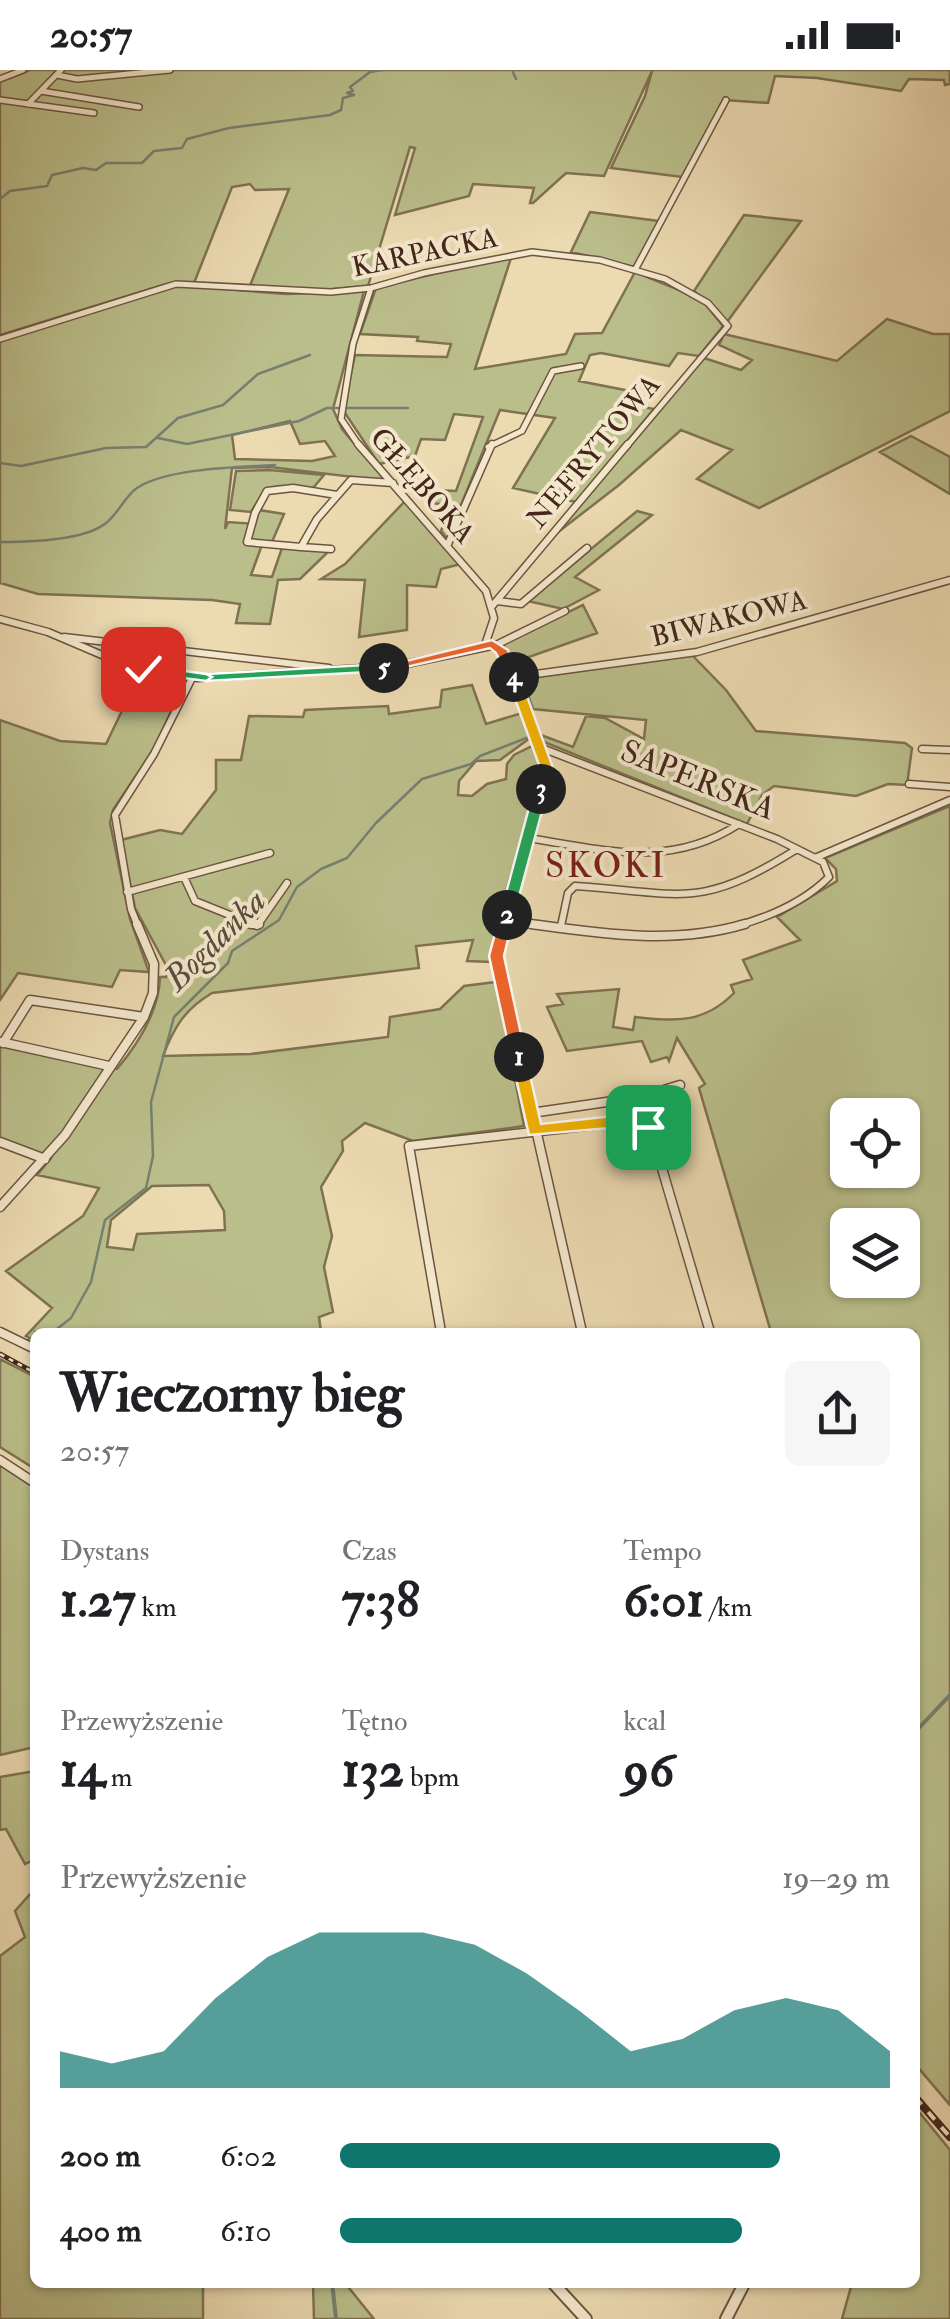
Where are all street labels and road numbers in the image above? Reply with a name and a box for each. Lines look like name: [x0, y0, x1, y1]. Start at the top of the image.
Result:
street label: KARPACKA: [349, 220, 501, 286]
street label: NEFRYTOWA: [520, 368, 668, 536]
street label: GŁĘBOKA: [362, 421, 482, 551]
street label: BIWAKOWA: [647, 583, 811, 655]
street label: SAPERSKA: [615, 731, 781, 829]

